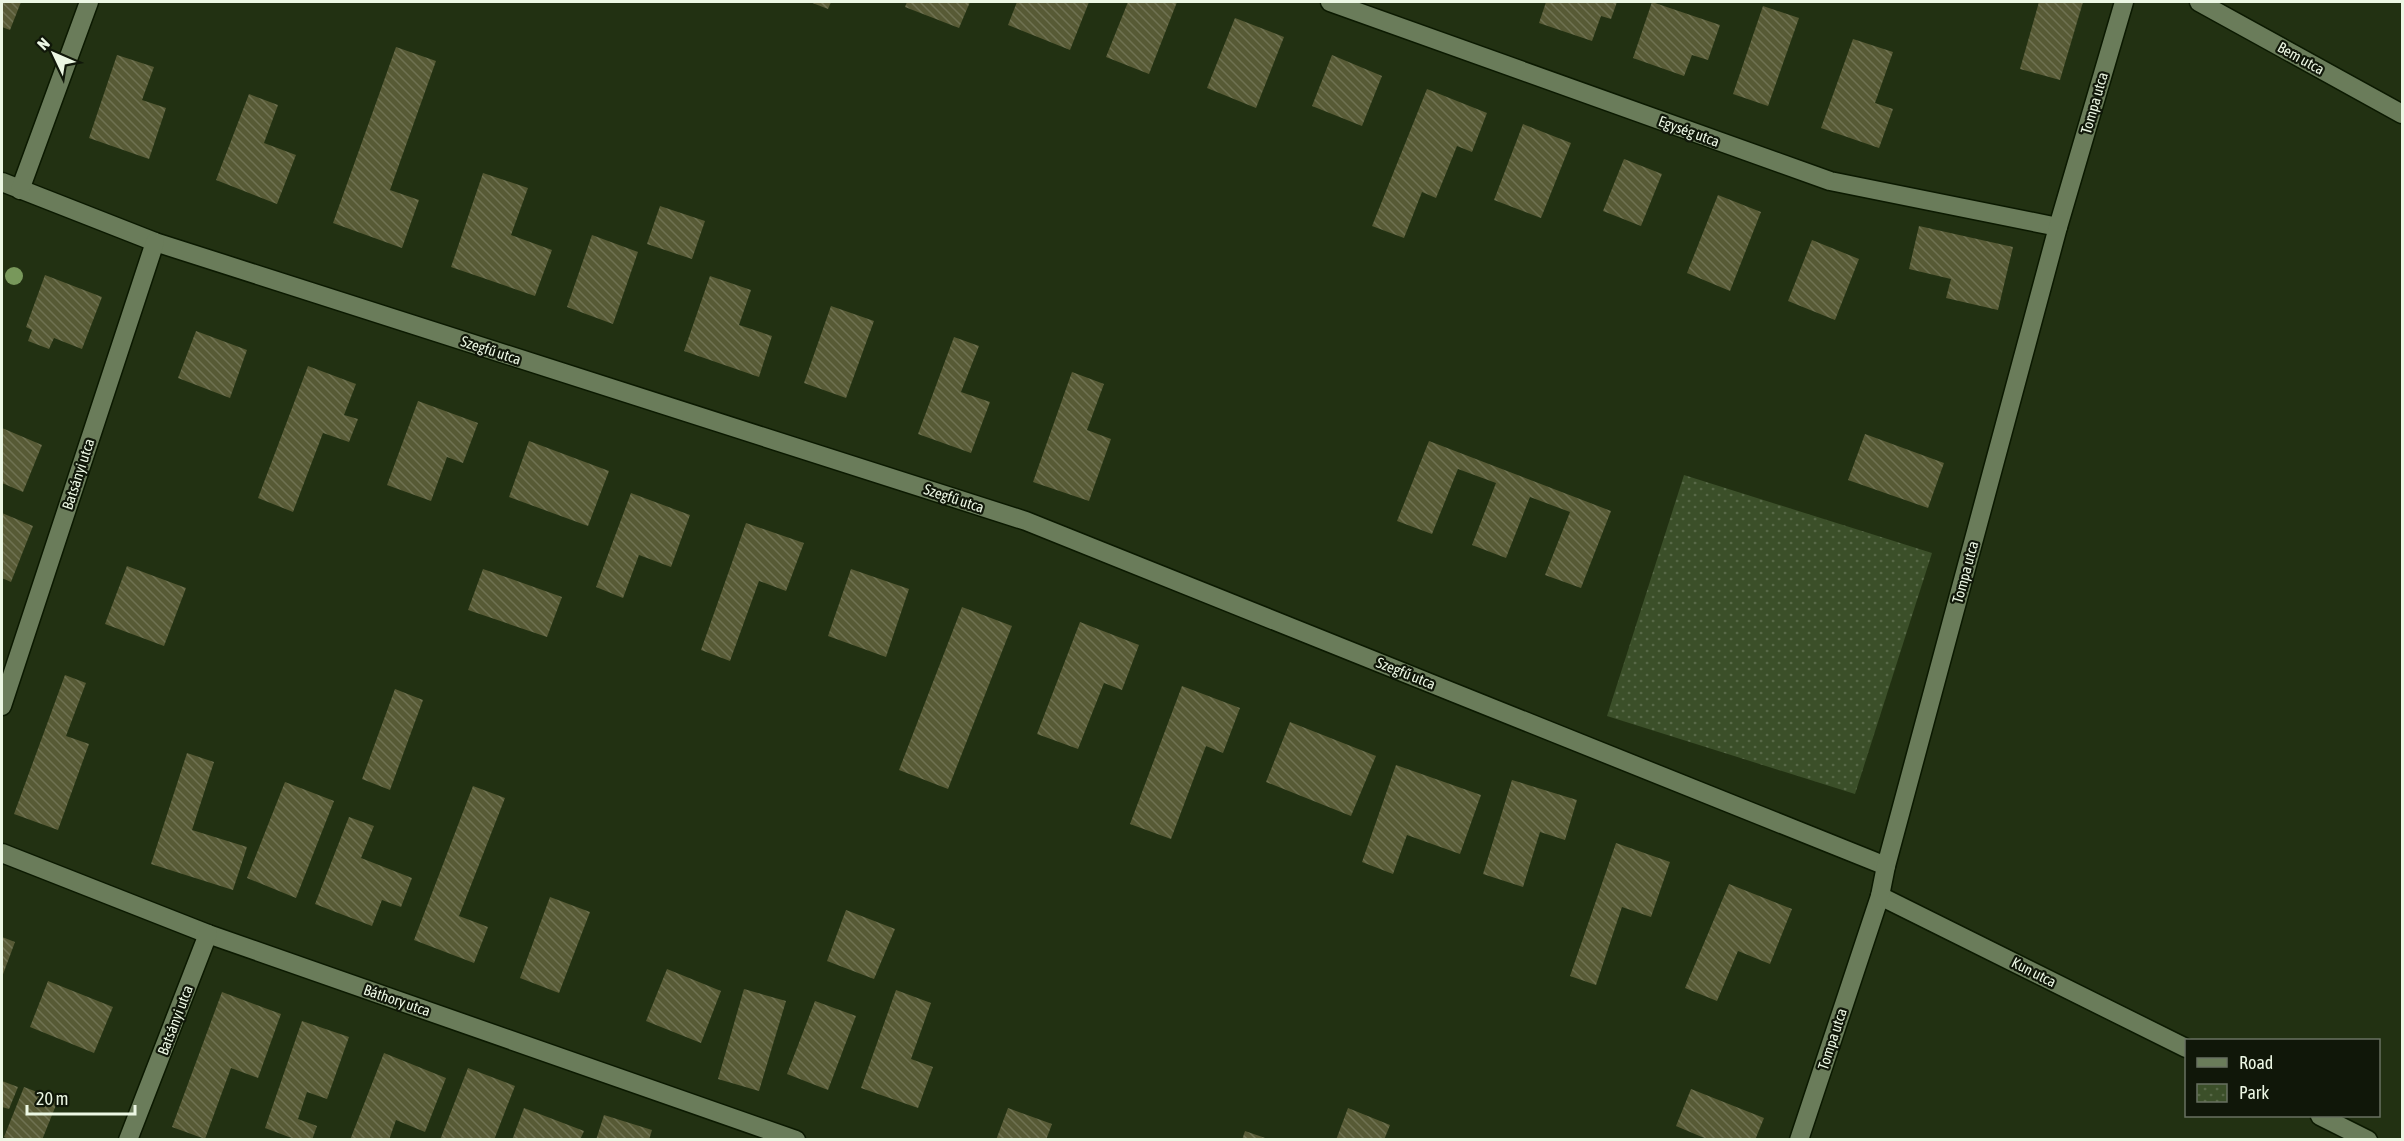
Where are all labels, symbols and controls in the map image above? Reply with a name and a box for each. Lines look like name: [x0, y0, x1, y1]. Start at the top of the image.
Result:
north arrow: [24, 24, 84, 84]
text: N: [33, 34, 53, 53]
street label: Bem utca: [2275, 38, 2327, 78]
street label: Tompa utca: [2077, 70, 2111, 136]
street label: Egység utca: [1656, 112, 1722, 150]
street label: Szegfű utca: [459, 332, 523, 368]
street label: Batsányi utca: [59, 436, 97, 512]
street label: Szegfű utca: [922, 480, 986, 516]
street label: Tompa utca: [1949, 539, 1981, 605]
street label: Szegfű utca: [1374, 653, 1438, 693]
street label: Kun utca: [2009, 954, 2059, 990]
street label: Báthory utca: [361, 981, 433, 1019]
street label: Batsányi utca: [154, 983, 196, 1057]
street label: Tompa utca: [1814, 1006, 1850, 1072]
legend: [2185, 1039, 2380, 1117]
text: Road: [2239, 1052, 2273, 1073]
scale bar: [27, 1078, 135, 1116]
text: Park: [2239, 1082, 2269, 1103]
text: 20 m: [36, 1088, 68, 1109]

